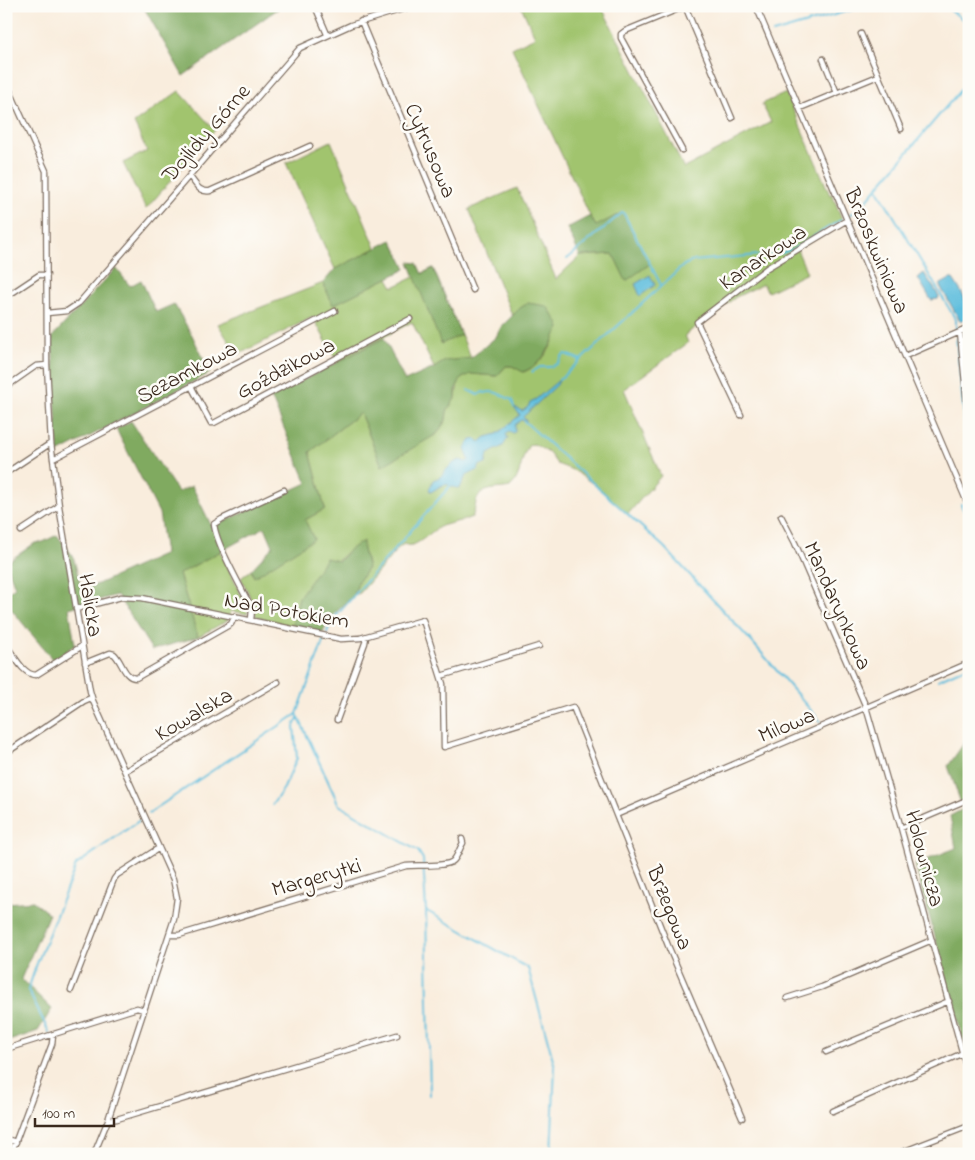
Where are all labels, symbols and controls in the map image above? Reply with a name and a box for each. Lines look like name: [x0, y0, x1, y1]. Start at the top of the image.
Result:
street label: Dojlidy Górne: [154, 77, 260, 192]
street label: Cytrusowa: [394, 99, 464, 204]
street label: Brzoskwiniowa: [834, 182, 916, 319]
street label: Kanarkowa: [713, 217, 814, 300]
street label: Goździkowa: [231, 330, 341, 409]
street label: Sezamkowa: [132, 334, 243, 413]
street label: Mandarynkowa: [793, 537, 879, 676]
street label: Halicka: [68, 572, 110, 639]
street label: Nad Potokiem: [222, 585, 351, 639]
street label: Kowalska: [150, 681, 239, 751]
street label: Milowa: [754, 701, 820, 753]
street label: Holownicza: [895, 807, 951, 911]
street label: Margerytki: [268, 851, 366, 908]
street label: Brzegowa: [636, 860, 700, 955]
scale bar: [35, 1095, 114, 1127]
text: 100 m: [42, 1103, 75, 1125]

